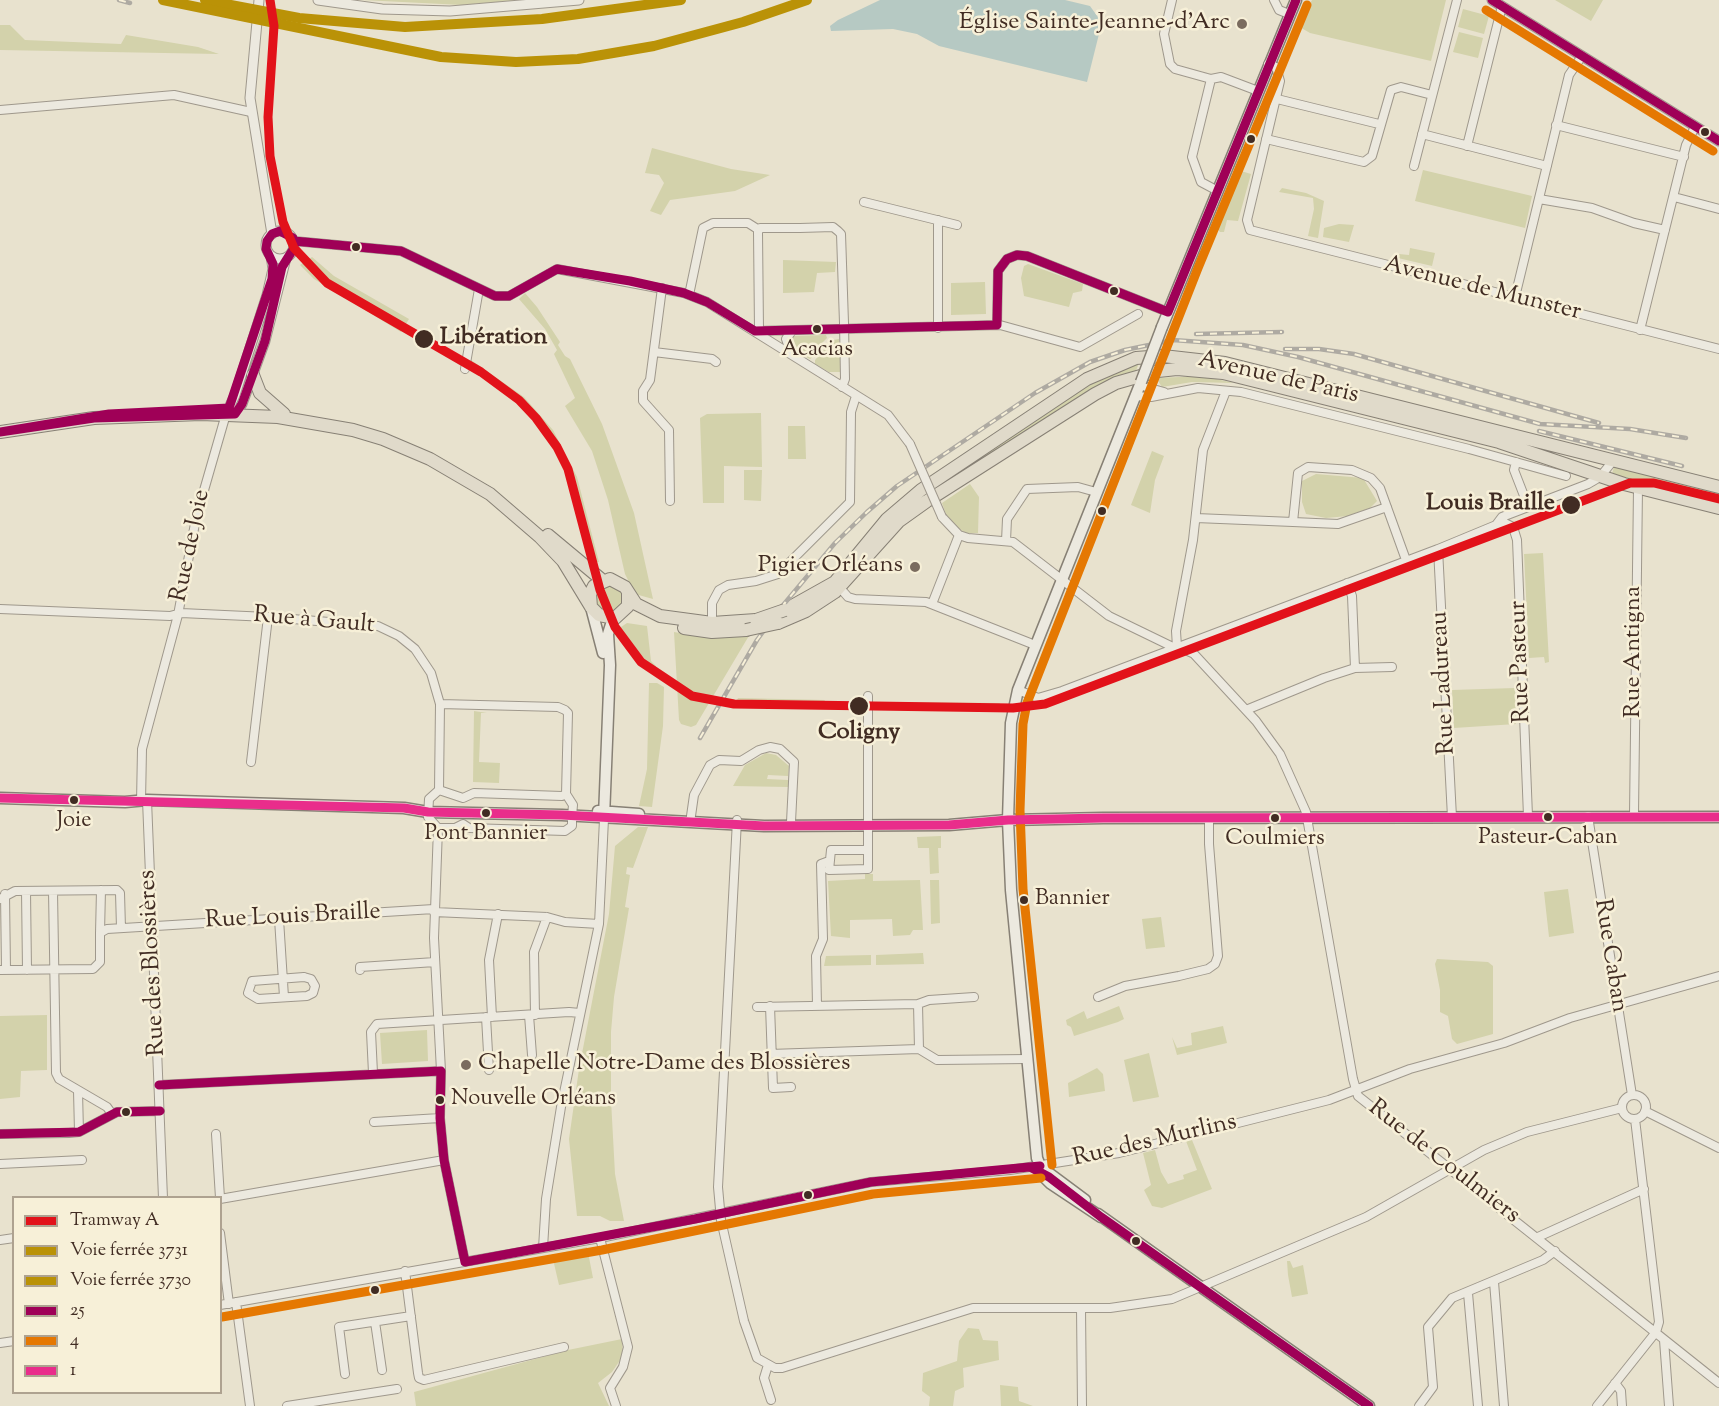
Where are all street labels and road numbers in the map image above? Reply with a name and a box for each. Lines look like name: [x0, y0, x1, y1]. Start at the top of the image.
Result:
street label: Avenue de Munster: [1380, 252, 1584, 328]
street label: Avenue de Paris: [1195, 347, 1361, 411]
street label: Rue de Joie: [166, 487, 218, 605]
street label: Rue Antigna: [1621, 586, 1649, 718]
street label: Rue Pasteur: [1505, 600, 1539, 724]
street label: Rue à Gault: [252, 602, 376, 642]
street label: Rue Ladureau: [1427, 610, 1463, 756]
street label: Rue des Blossières: [135, 869, 173, 1057]
street label: Rue Caban: [1586, 897, 1632, 1015]
street label: Rue Louis Braille: [204, 899, 382, 937]
street label: Rue de Coulmiers: [1361, 1095, 1525, 1231]
street label: Rue des Murlins: [1070, 1109, 1240, 1175]

